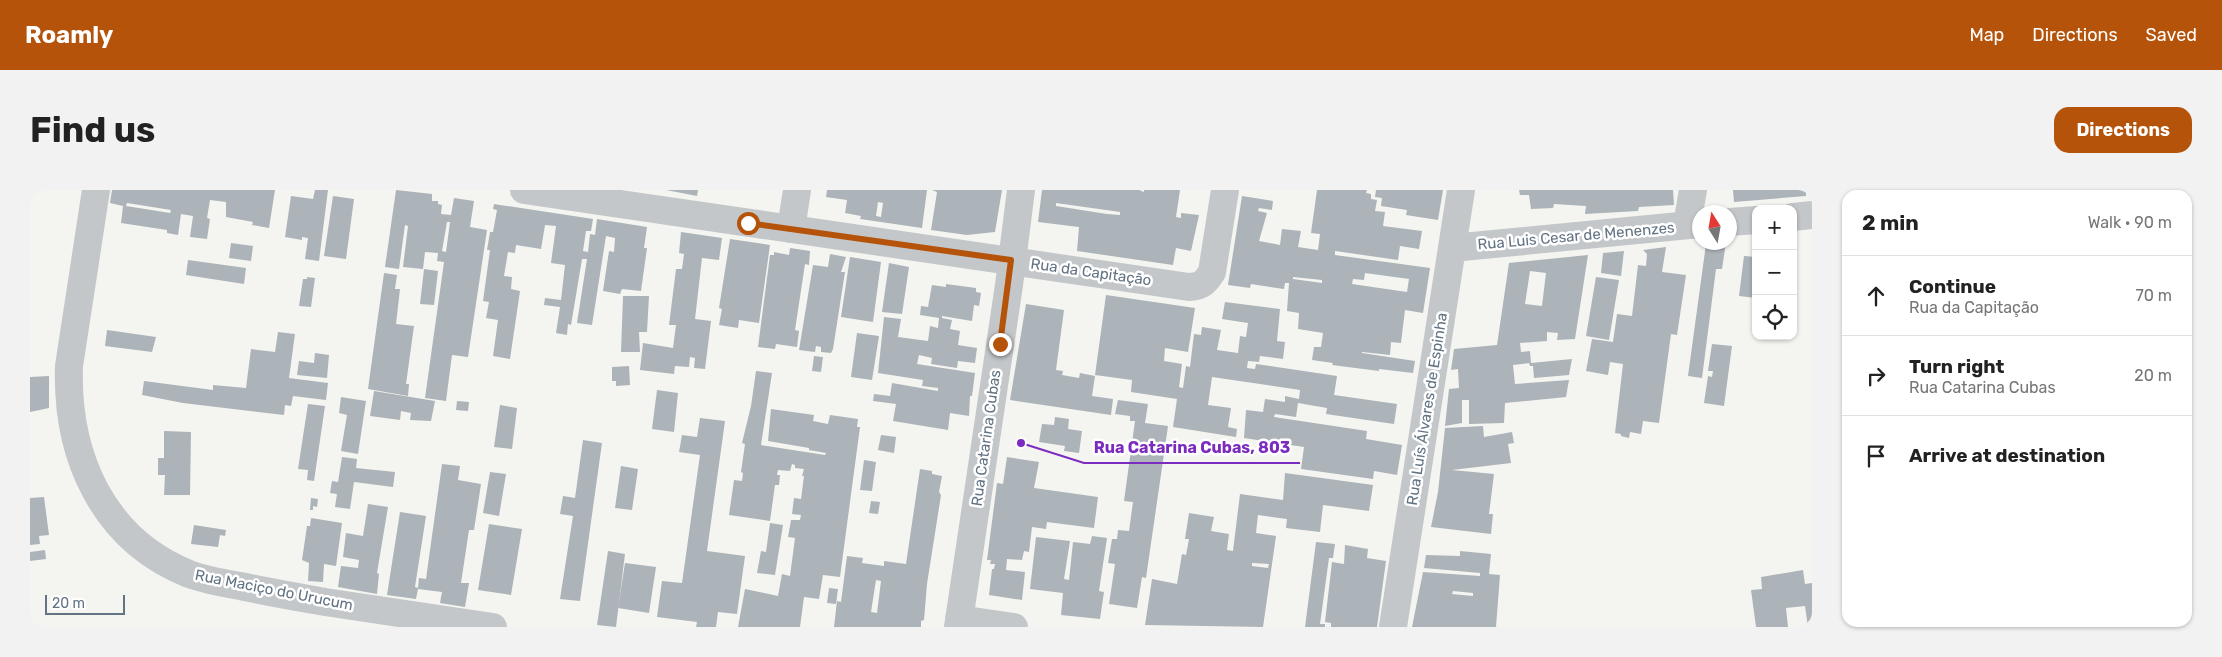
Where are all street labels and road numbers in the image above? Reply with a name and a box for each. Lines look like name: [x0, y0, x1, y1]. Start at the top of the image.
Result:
street label: Rua Luis Cesar de Menenzes: [1477, 218, 1676, 254]
street label: Rua da Capitação: [1029, 255, 1153, 289]
street label: Rua Luís Álvares de Espinha: [1403, 311, 1451, 507]
street label: Rua Catarina Cubas: [968, 368, 1005, 507]
street label: Rua Maciço do Urucum: [193, 566, 355, 614]

